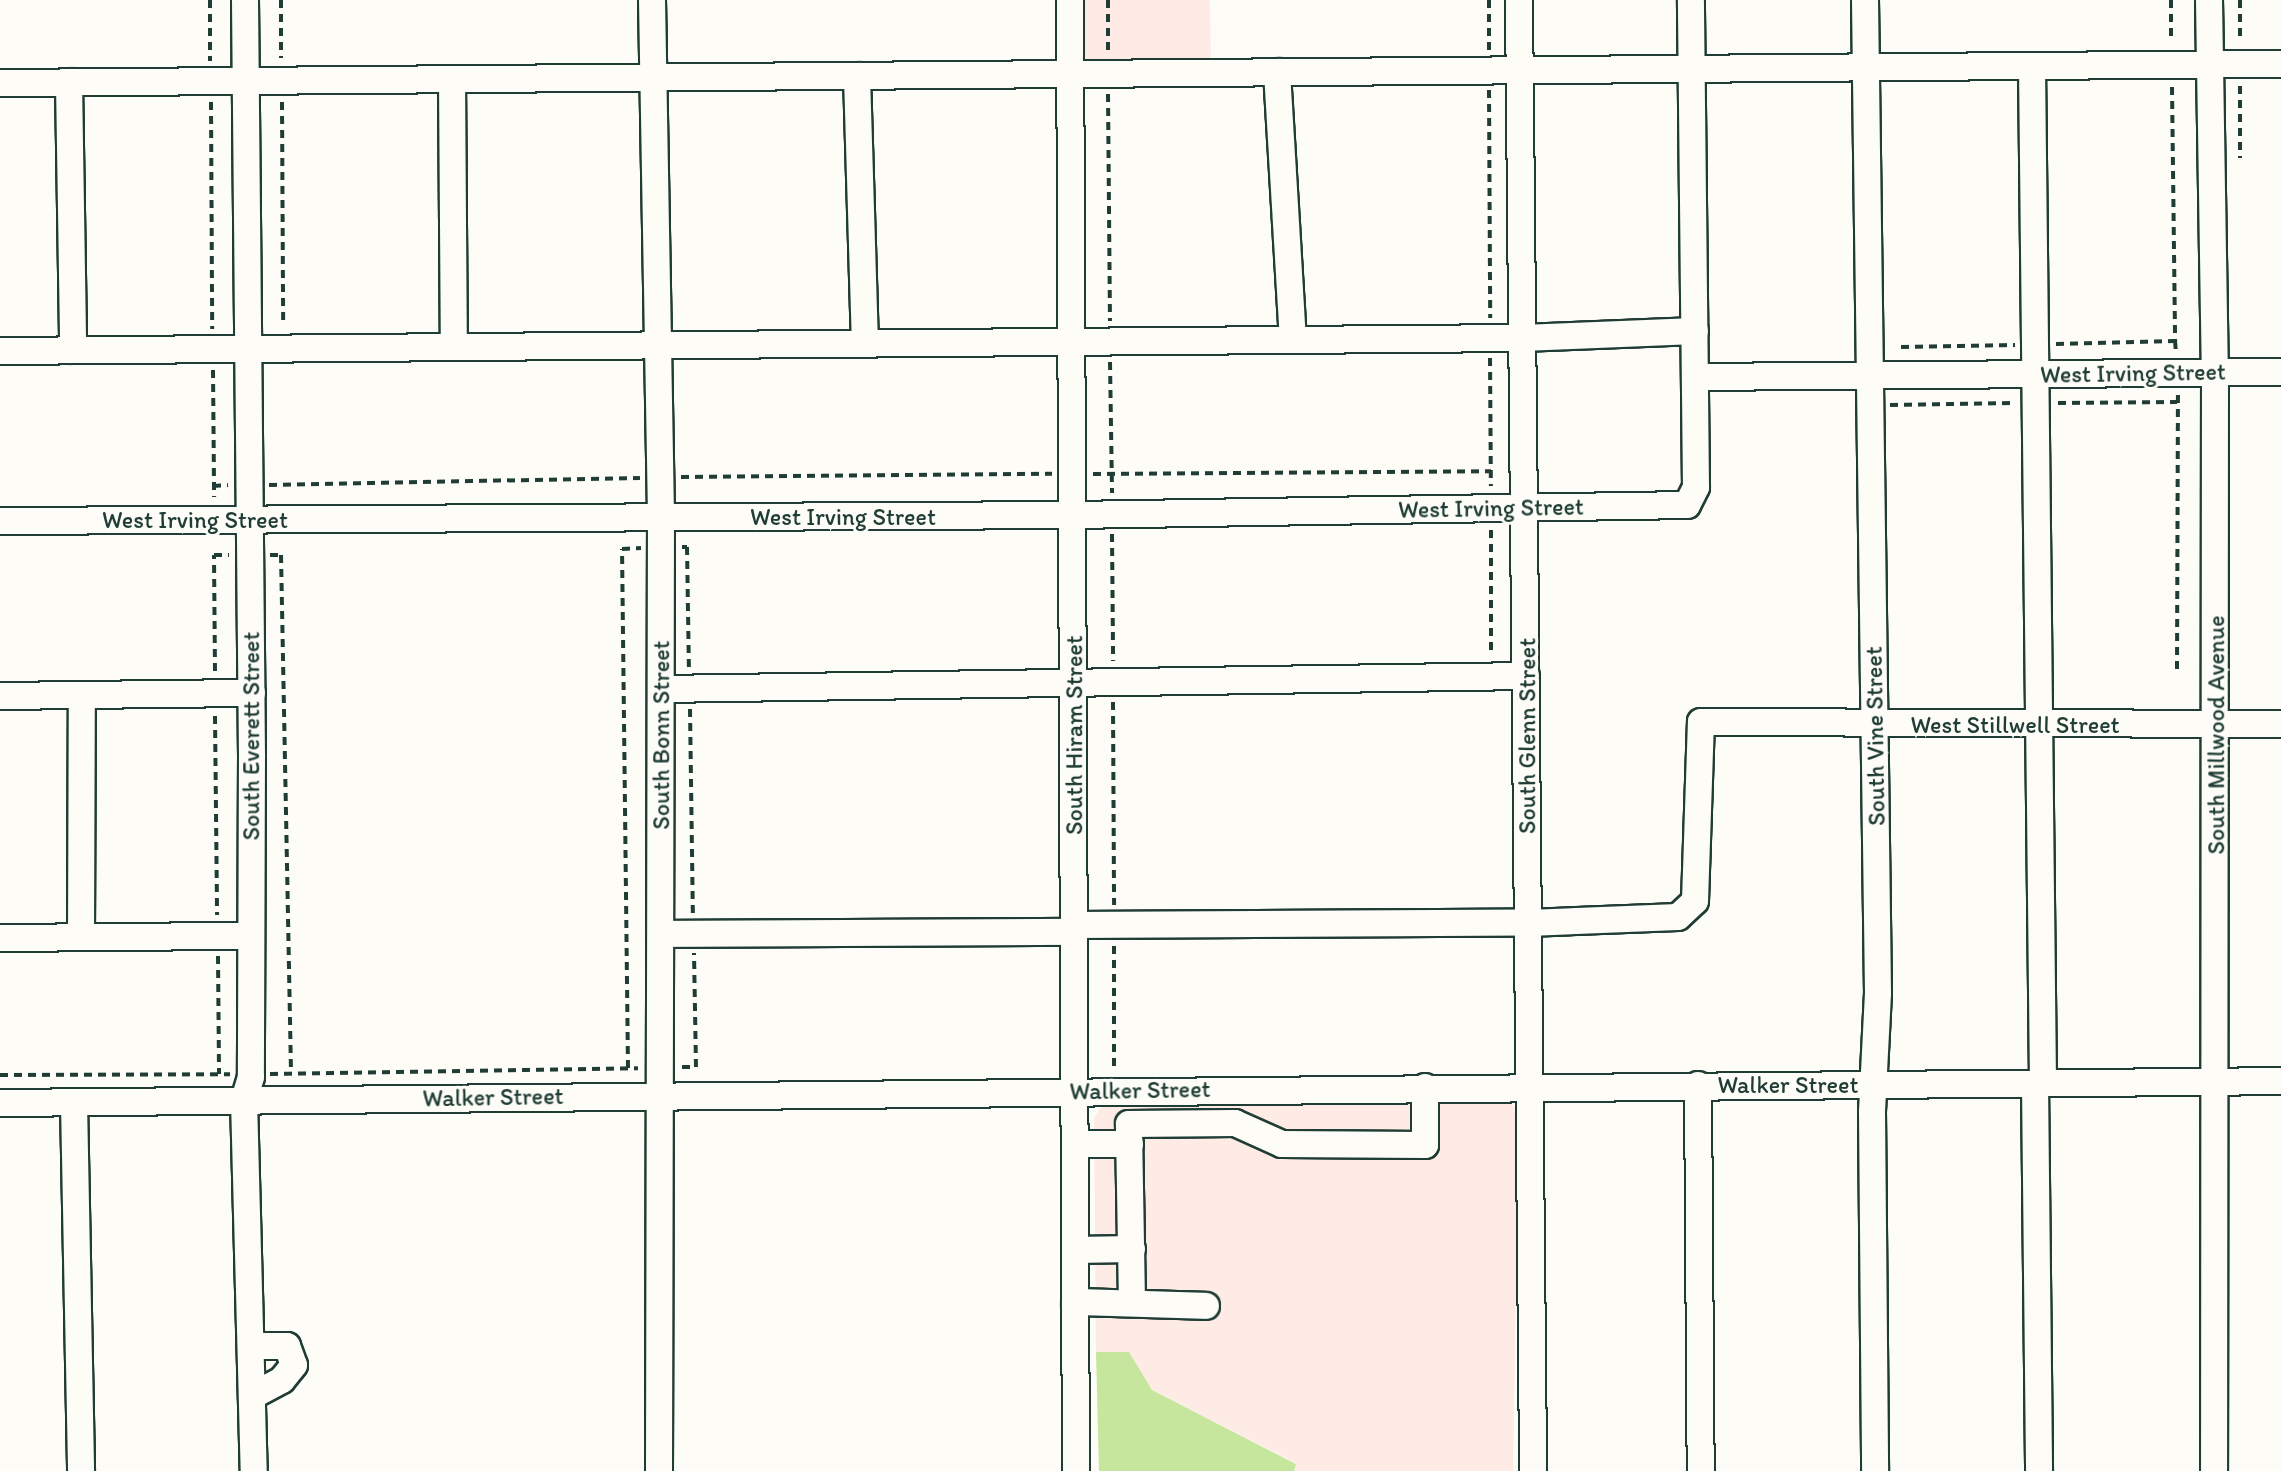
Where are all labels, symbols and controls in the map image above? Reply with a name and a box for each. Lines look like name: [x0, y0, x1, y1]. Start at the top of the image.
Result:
street label: West Irving Street: [2039, 357, 2227, 389]
street label: West Irving Street: [1397, 492, 1585, 524]
street label: West Irving Street: [750, 503, 936, 531]
street label: West Irving Street: [102, 506, 288, 534]
street label: South Millwood Avenue: [2202, 616, 2230, 854]
street label: South Everett Street: [237, 632, 265, 840]
street label: South Hiram Street: [1060, 636, 1088, 834]
street label: South Glenn Street: [1513, 638, 1541, 834]
street label: South Bonn Street: [647, 641, 675, 829]
street label: South Vine Street: [1859, 646, 1891, 826]
street label: West Stillwell Street: [1911, 711, 2119, 739]
street label: Walker Street: [1718, 1071, 1858, 1099]
street label: Walker Street: [1069, 1074, 1211, 1106]
street label: Walker Street: [422, 1081, 564, 1113]

